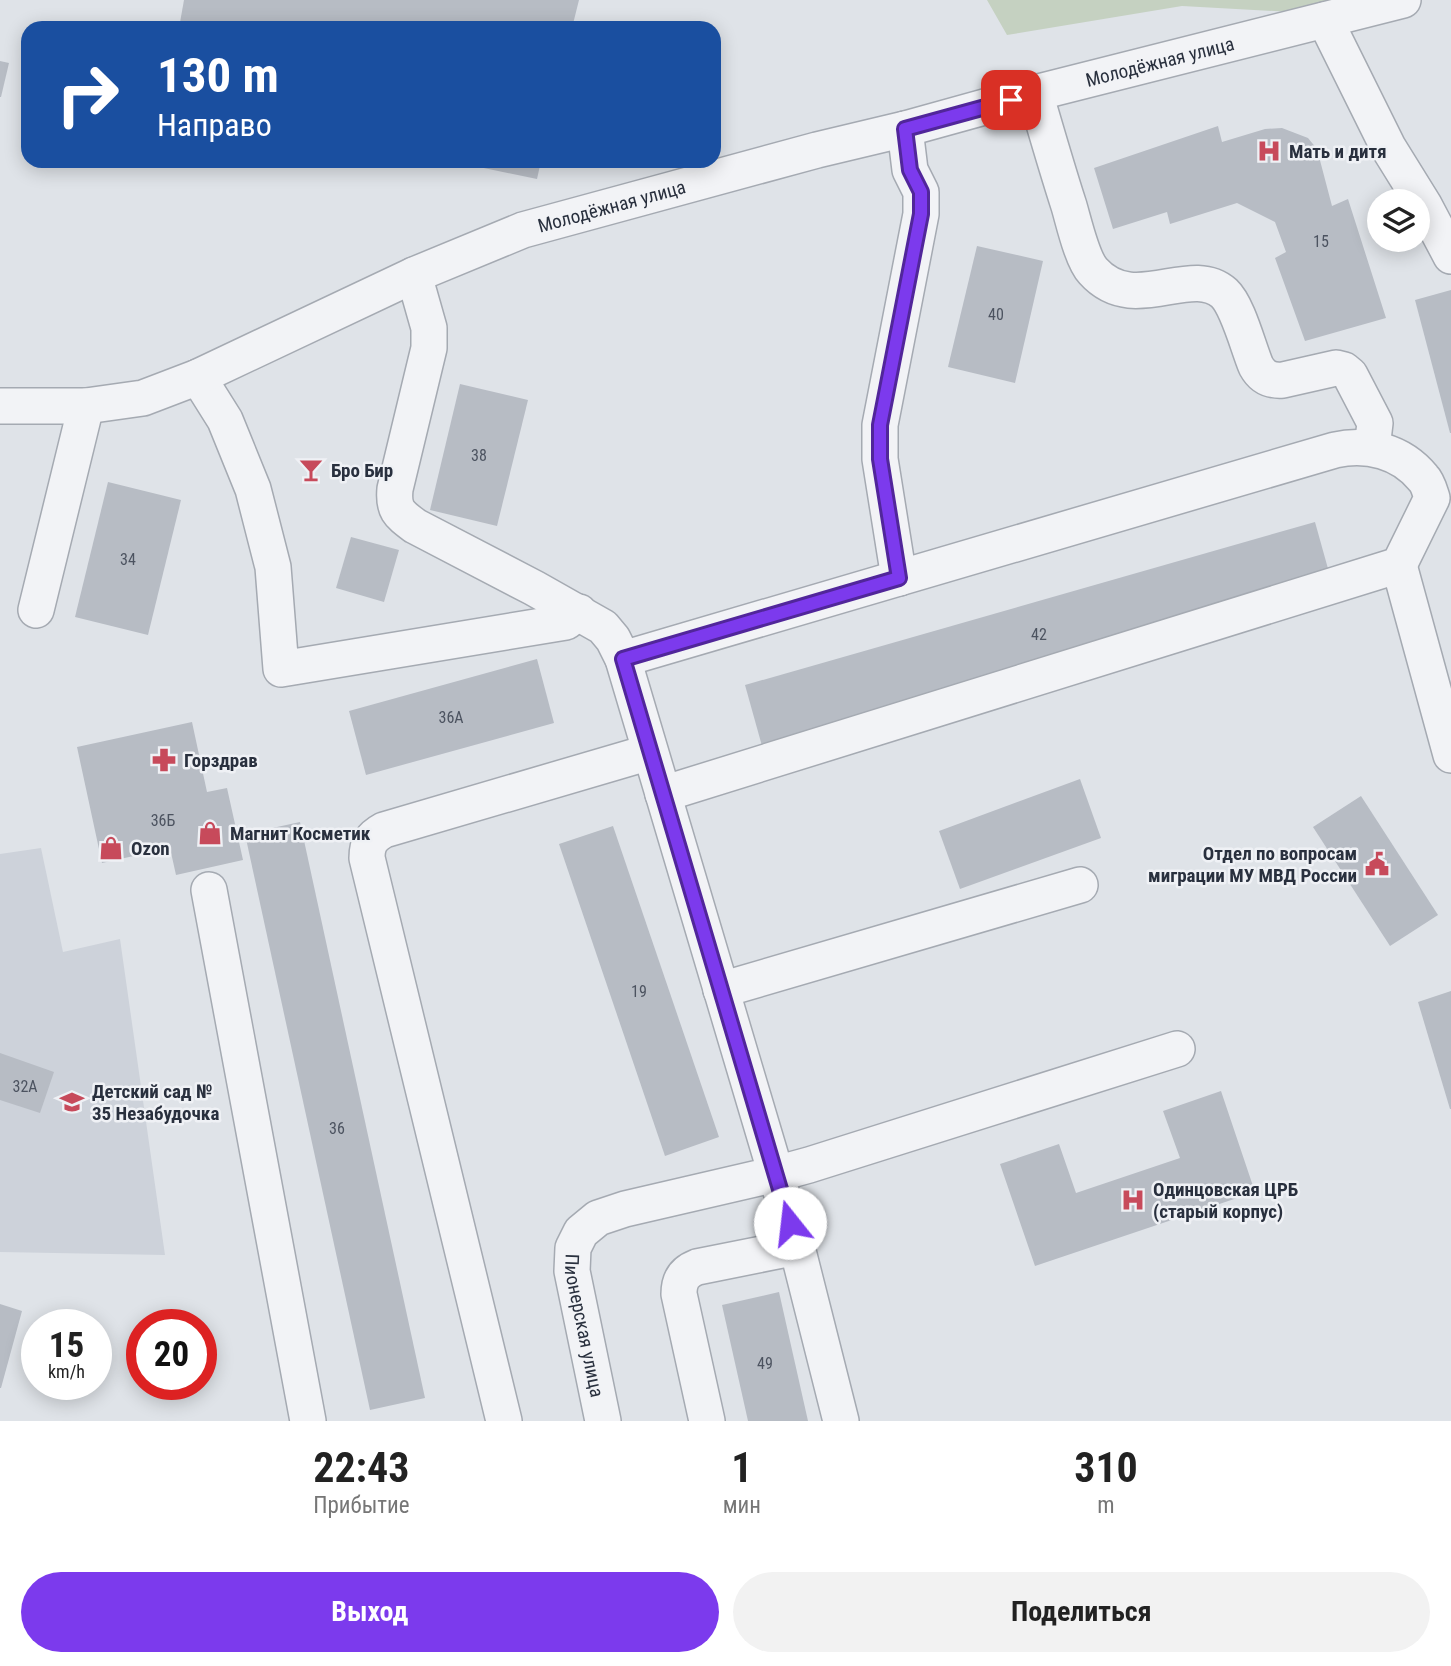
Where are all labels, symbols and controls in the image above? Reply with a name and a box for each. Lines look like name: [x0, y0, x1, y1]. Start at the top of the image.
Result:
street label: Молодёжная улица: [1083, 32, 1236, 91]
text: 130 m: [157, 47, 279, 104]
icon: right: [42, 49, 133, 140]
pin: [981, 70, 1041, 130]
icon: arrive: [992, 81, 1030, 119]
text: Направо: [157, 106, 272, 144]
hospital icon: Мать и дитя: [1255, 137, 1283, 165]
place label: Мать и дитя: [1289, 140, 1387, 163]
street label: Молодёжная улица: [535, 175, 688, 237]
map controls: [1367, 189, 1430, 252]
button: layers: [1367, 189, 1430, 252]
house number: 15: [1313, 232, 1329, 251]
house number: 40: [988, 305, 1004, 324]
house number: 38: [471, 446, 487, 465]
bar icon: Бро Бир: [297, 456, 325, 484]
place label: Бро Бир: [331, 459, 393, 482]
house number: 34: [120, 550, 136, 569]
house number: 42: [1031, 625, 1047, 644]
house number: 36А: [438, 708, 464, 727]
pharmacy icon: Горздрав: [150, 746, 178, 774]
place label: Горздрав: [184, 749, 258, 772]
house number: 36Б: [151, 811, 176, 830]
shop icon: Магнит Косметик: [196, 819, 224, 847]
place label: Магнит Косметик: [230, 822, 371, 845]
shop icon: Ozon: [97, 834, 125, 862]
place label: Ozon: [131, 837, 170, 860]
place label: Отдел по вопросам миграции МУ МВД России: [1148, 842, 1357, 887]
public building icon: Отдел по вопросам миграции МУ МВД России: [1363, 850, 1391, 878]
house number: 19: [631, 982, 647, 1001]
house number: 32А: [12, 1077, 38, 1096]
place label: Детский сад № 35 Незабудочка: [92, 1080, 219, 1125]
school or university icon: Детский сад № 35 Незабудочка: [58, 1088, 86, 1116]
house number: 36: [329, 1119, 345, 1138]
place label: Одинцовская ЦРБ (старый корпус): [1153, 1178, 1298, 1223]
position arrow: [753, 1186, 827, 1260]
hospital icon: Одинцовская ЦРБ (старый корпус): [1119, 1186, 1147, 1214]
street label: Пионерская улица: [560, 1253, 609, 1399]
speed limit sign: 20: [126, 1309, 217, 1400]
text: 15: [49, 1325, 84, 1366]
house number: 49: [757, 1354, 773, 1373]
text: km/h: [48, 1361, 85, 1382]
text: 22:43: [313, 1443, 410, 1492]
text: 1: [731, 1443, 752, 1492]
text: 310: [1074, 1443, 1138, 1492]
text: Прибытие: [313, 1492, 410, 1519]
text: мин: [723, 1492, 761, 1519]
text: m: [1097, 1492, 1115, 1519]
button: Выход: [21, 1572, 719, 1652]
button: Поделиться: [733, 1572, 1430, 1652]

